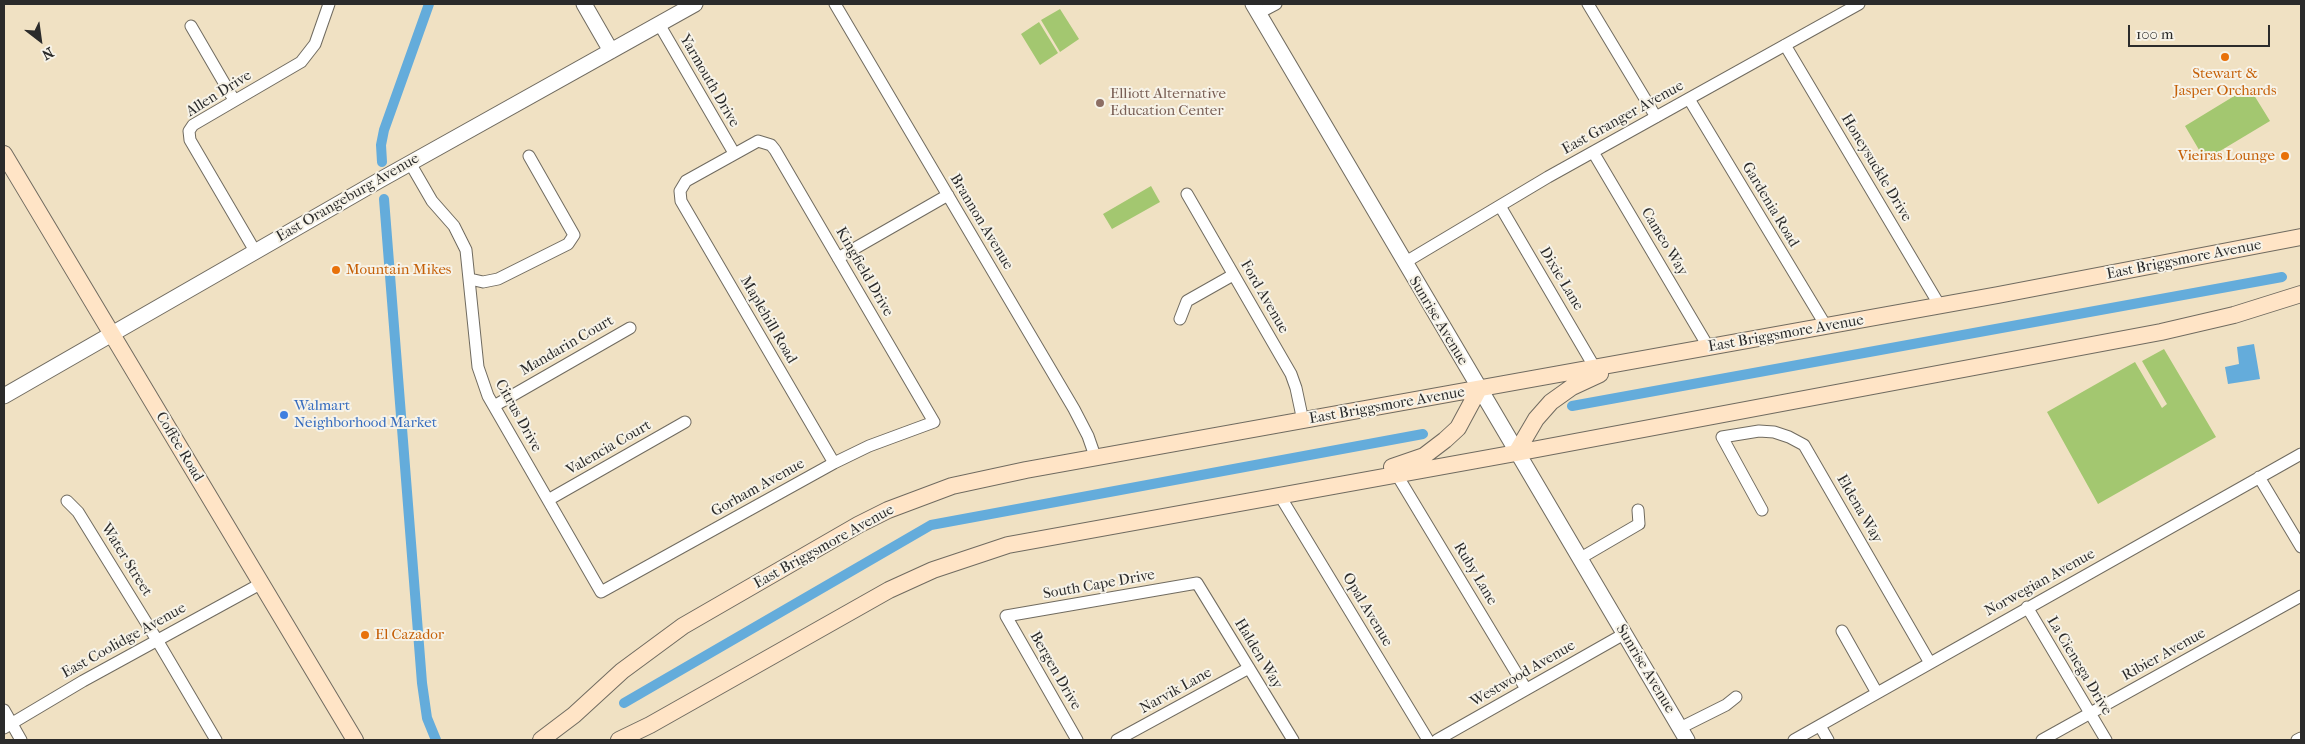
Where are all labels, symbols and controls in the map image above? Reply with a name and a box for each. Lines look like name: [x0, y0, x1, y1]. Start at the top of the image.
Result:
north arrow: [15, 15, 65, 65]
scale bar: [2130, 15, 2272, 47]
text: 100 m: [2136, 25, 2174, 43]
street label: Yarmouth Drive: [675, 31, 743, 131]
text: N: [39, 43, 57, 63]
marker: Stewart & Jasper Orchards: [2219, 51, 2231, 63]
place label: Stewart & Jasper Orchards: [2174, 65, 2276, 100]
street label: Allen Drive: [183, 67, 255, 121]
street label: East Granger Avenue: [1559, 77, 1687, 159]
place label: Elliott Alternative Education Center: [1110, 85, 1226, 120]
marker: Elliott Alternative Education Center: [1094, 97, 1106, 109]
street label: Honeysuckle Drive: [1837, 111, 1915, 225]
place label: Vieiras Lounge: [2178, 147, 2275, 165]
street label: East Orangeburg Avenue: [273, 150, 423, 246]
marker: Vieiras Lounge: [2279, 150, 2291, 162]
street label: Gardenia Road: [1738, 159, 1802, 251]
street label: Brannon Avenue: [945, 171, 1017, 273]
street label: Cameo Way: [1637, 205, 1691, 279]
street label: Kingfield Drive: [831, 224, 897, 320]
street label: East Briggsmore Avenue: [2105, 236, 2263, 284]
street label: Dixie Lane: [1535, 244, 1587, 314]
street label: Ford Avenue: [1236, 257, 1292, 337]
place label: Mountain Mikes: [346, 261, 451, 279]
marker: Mountain Mikes: [330, 264, 342, 276]
street label: Maplehill Road: [736, 273, 800, 367]
street label: Sunrise Avenue: [1404, 273, 1472, 369]
street label: East Briggsmore Avenue: [1707, 311, 1865, 357]
street label: Mandarin Court: [517, 312, 617, 380]
street label: Citrus Drive: [491, 377, 545, 455]
street label: East Briggsmore Avenue: [1308, 383, 1466, 429]
place label: Walmart Neighborhood Market: [294, 397, 437, 432]
street label: Coffee Road: [151, 409, 207, 485]
marker: Walmart Neighborhood Market: [278, 409, 290, 421]
street label: Valencia Court: [563, 416, 655, 480]
street label: Gorham Avenue: [708, 455, 808, 521]
street label: Eldena Way: [1832, 472, 1886, 546]
street label: East Briggsmore Avenue: [751, 501, 897, 593]
street label: Water Street: [96, 520, 156, 600]
street label: Ruby Lane: [1449, 539, 1501, 609]
street label: Norwegian Avenue: [1982, 545, 2098, 621]
street label: South Cape Drive: [1042, 566, 1156, 604]
street label: Opal Avenue: [1338, 570, 1396, 650]
street label: East Coolidge Avenue: [59, 599, 189, 683]
street label: La Cienega Drive: [2042, 613, 2116, 719]
street label: Halden Way: [1230, 616, 1286, 692]
street label: Sunrise Avenue: [1611, 621, 1679, 717]
street label: Ribier Avenue: [2119, 625, 2209, 685]
place label: El Cazador: [375, 626, 444, 644]
marker: El Cazador: [359, 629, 371, 641]
street label: Bergen Drive: [1025, 629, 1085, 713]
street label: Westwood Avenue: [1467, 637, 1579, 711]
street label: Narvik Lane: [1137, 664, 1215, 718]

